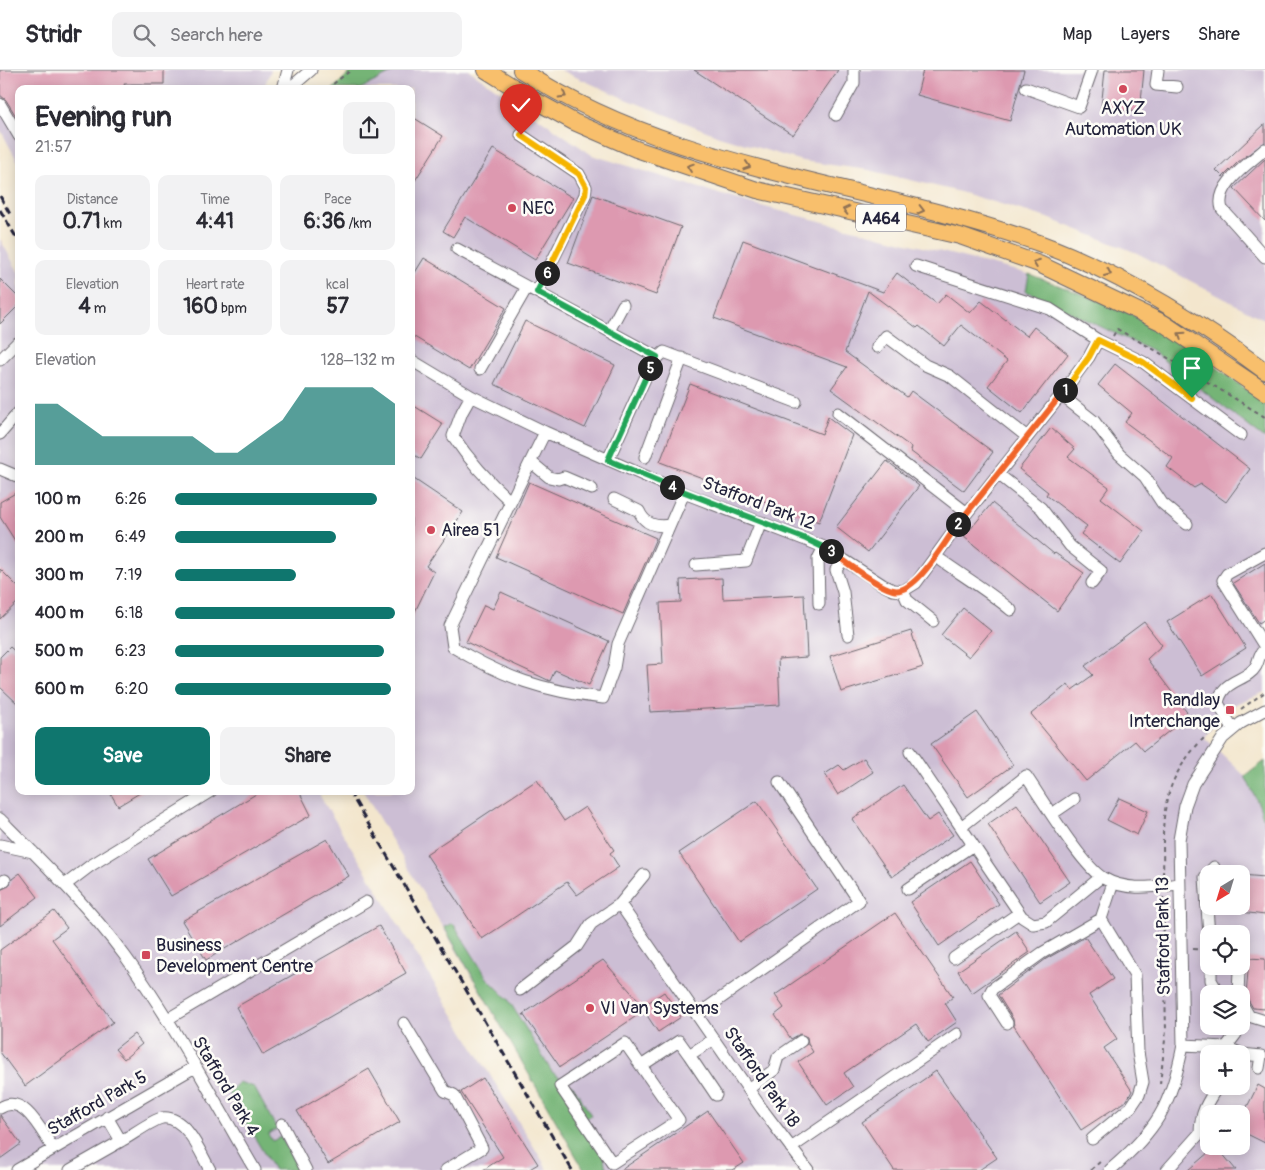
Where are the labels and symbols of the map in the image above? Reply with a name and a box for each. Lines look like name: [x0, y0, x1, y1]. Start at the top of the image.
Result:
marker: AXYZ Automation UK: [1117, 83, 1129, 95]
pin: [500, 84, 542, 135]
one-way arrow: [557, 88, 566, 98]
place label: AXYZ Automation UK: [1064, 97, 1182, 141]
one-way arrow: [742, 160, 750, 170]
one-way arrow: [686, 163, 694, 173]
place label: NEC: [522, 197, 555, 220]
marker: NEC: [506, 202, 518, 214]
road number: A464: [856, 204, 906, 232]
one-way arrow: [917, 204, 926, 215]
one-way arrow: [842, 205, 851, 216]
one-way arrow: [1032, 259, 1041, 269]
pin: 6: [534, 260, 560, 286]
one-way arrow: [1103, 267, 1112, 278]
one-way arrow: [1178, 332, 1187, 341]
pin: [1171, 347, 1213, 398]
pin: 5: [638, 356, 662, 380]
pin: 1: [1052, 378, 1078, 402]
street label: Stafford Park 12: [699, 471, 818, 536]
pin: 4: [660, 474, 684, 500]
pin: 2: [946, 512, 970, 536]
place label: Airea 51: [441, 519, 500, 542]
marker: Airea 51: [425, 524, 437, 536]
pin: 3: [818, 538, 844, 564]
place label: Randlay Interchange: [1129, 689, 1220, 733]
marker: Randlay Interchange: [1224, 704, 1236, 716]
north arrow: [1200, 865, 1250, 915]
street label: Stafford Park 13: [1151, 876, 1176, 996]
place label: Business Development Centre: [156, 934, 313, 978]
marker: Business Development Centre: [140, 949, 152, 961]
place label: VI Van Systems: [600, 997, 718, 1020]
marker: VI Van Systems: [584, 1002, 596, 1014]
street label: Stafford Park 18: [718, 1022, 805, 1132]
street label: Stafford Park 4: [187, 1032, 265, 1141]
street label: Stafford Park 5: [43, 1066, 151, 1141]

